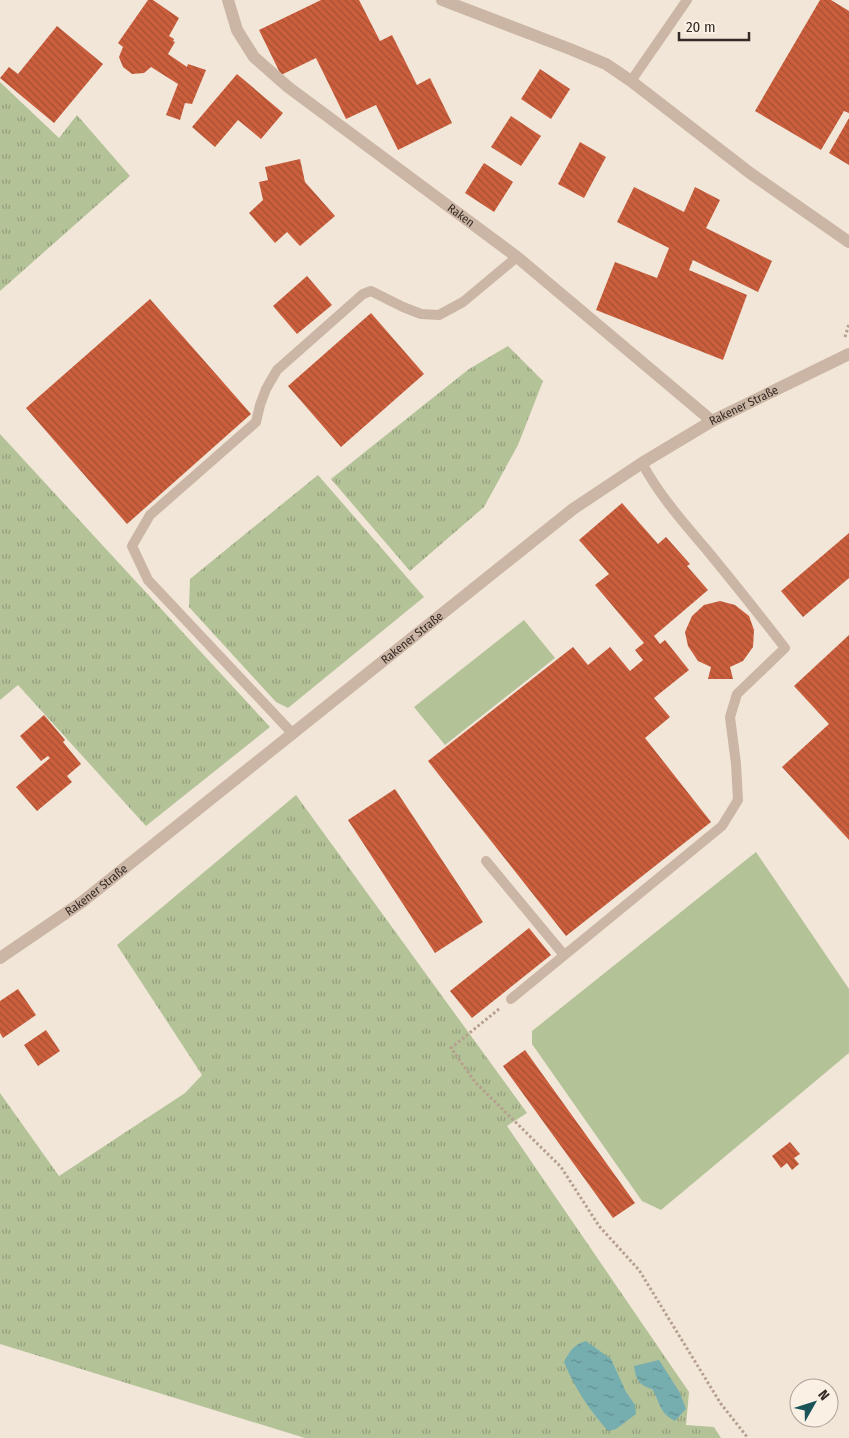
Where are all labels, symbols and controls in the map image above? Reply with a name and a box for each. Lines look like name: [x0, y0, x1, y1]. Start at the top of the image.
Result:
scale bar: [679, 10, 749, 42]
text: 20 m: [686, 18, 716, 36]
street label: Raken: [445, 201, 477, 230]
street label: Rakener Straße: [707, 383, 780, 428]
street label: Rakener Straße: [378, 609, 446, 667]
street label: Rakener Straße: [63, 861, 130, 918]
north arrow: [789, 1378, 839, 1428]
text: N: [814, 1387, 833, 1404]

